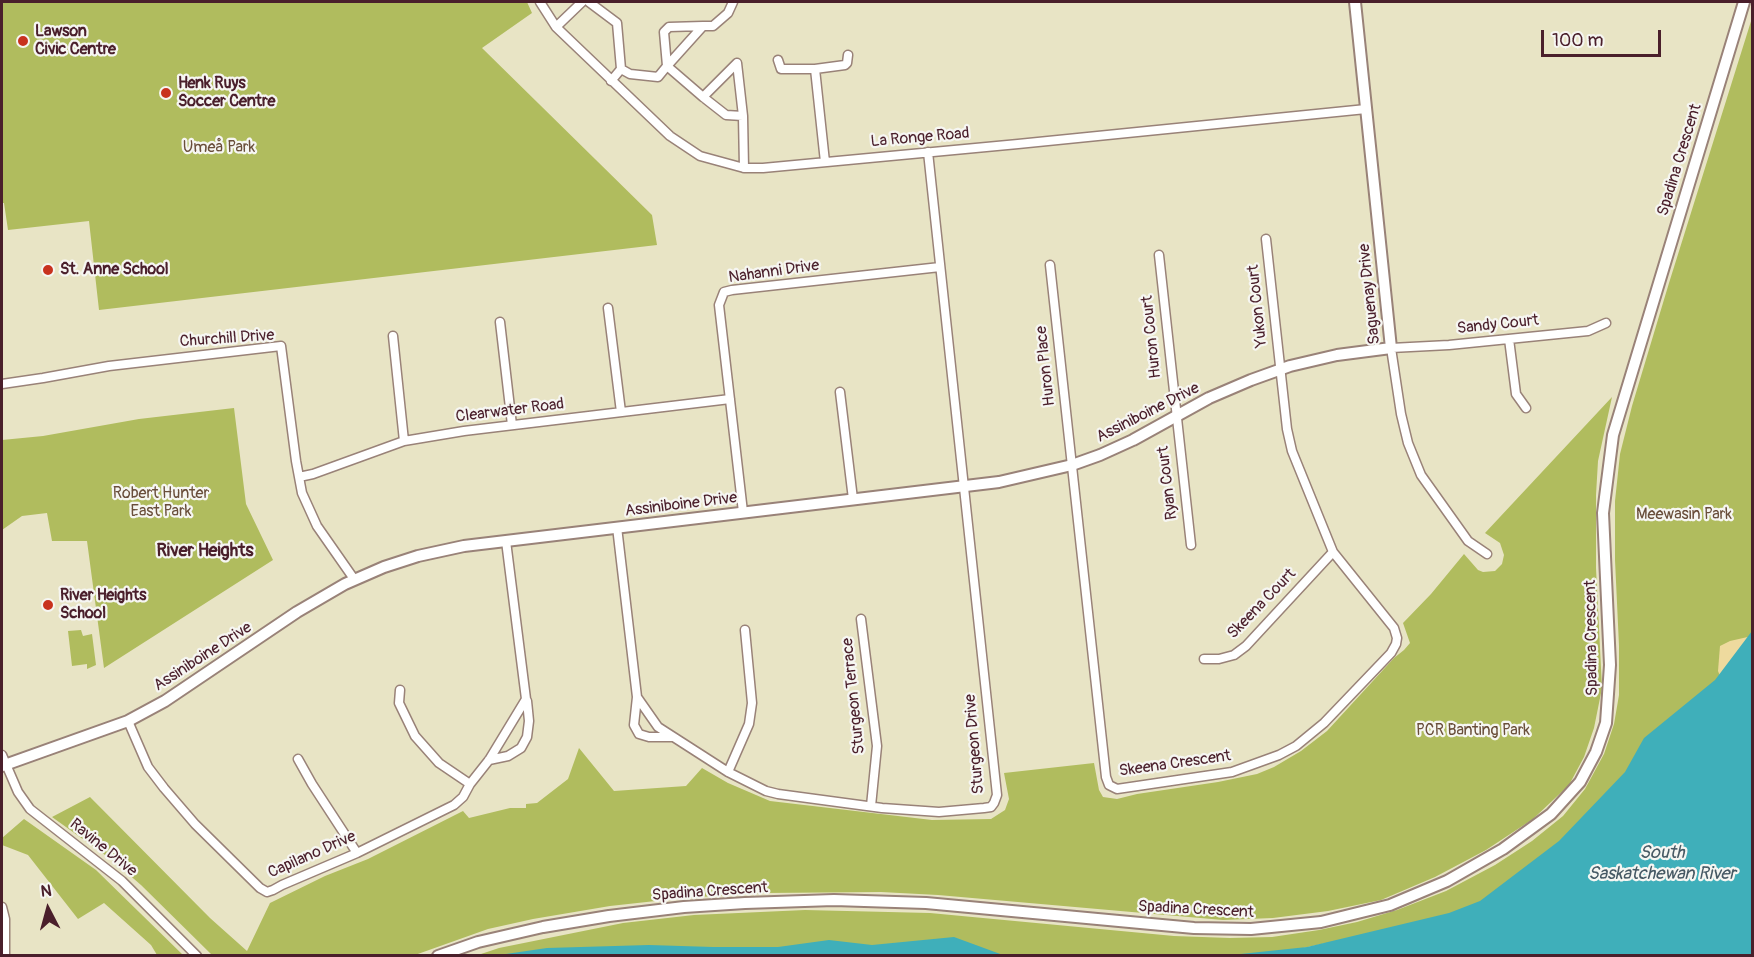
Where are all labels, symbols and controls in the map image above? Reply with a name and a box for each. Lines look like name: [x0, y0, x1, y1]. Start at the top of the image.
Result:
scale bar: [1544, 18, 1664, 56]
place label: Lawson Civic Centre: [35, 22, 116, 60]
text: 100 m: [1552, 29, 1604, 52]
marker: Lawson Civic Centre: [16, 34, 30, 48]
place label: Henk Ruys Soccer Centre: [178, 74, 275, 112]
marker: Henk Ruys Soccer Centre: [159, 86, 173, 100]
street label: Spadina Crescent: [1654, 102, 1706, 218]
street label: La Ronge Road: [870, 124, 970, 152]
park label: Umeå Park: [183, 138, 255, 158]
street label: Saguenay Drive: [1355, 243, 1385, 345]
street label: Nahanni Drive: [727, 256, 821, 288]
place label: St. Anne School: [60, 260, 169, 280]
marker: St. Anne School: [41, 263, 55, 277]
street label: Yukon Court: [1244, 264, 1272, 348]
street label: Huron Court: [1138, 295, 1166, 379]
street label: Sandy Court: [1456, 311, 1540, 339]
street label: Huron Place: [1032, 325, 1060, 407]
street label: Churchill Drive: [179, 326, 275, 352]
street label: Assiniboine Drive: [1093, 379, 1203, 447]
street label: Clearwater Road: [455, 395, 565, 427]
street label: Ryan Court: [1154, 445, 1182, 521]
park label: Robert Hunter East Park: [113, 484, 209, 522]
street label: Assiniboine Drive: [624, 489, 738, 521]
park label: Meewasin Park: [1636, 505, 1732, 525]
district label: River Heights: [156, 540, 254, 562]
street label: Skeena Court: [1224, 565, 1300, 643]
street label: Spadina Crescent: [1581, 580, 1603, 696]
place label: River Heights School: [60, 586, 146, 624]
marker: River Heights School: [41, 598, 55, 612]
street label: Assiniboine Drive: [150, 618, 256, 696]
street label: Sturgeon Terrace: [838, 637, 870, 755]
street label: Sturgeon Drive: [961, 693, 989, 795]
park label: PCR Banting Park: [1416, 721, 1530, 741]
street label: Skeena Crescent: [1118, 747, 1232, 781]
street label: Ravine Drive: [65, 815, 141, 881]
street label: Capilano Drive: [265, 827, 359, 883]
water label: South Saskatchewan River: [1588, 842, 1736, 884]
street label: Spadina Crescent: [651, 878, 769, 906]
north arrow: [18, 879, 78, 939]
text: N: [40, 881, 53, 902]
street label: Spadina Crescent: [1137, 897, 1255, 923]

